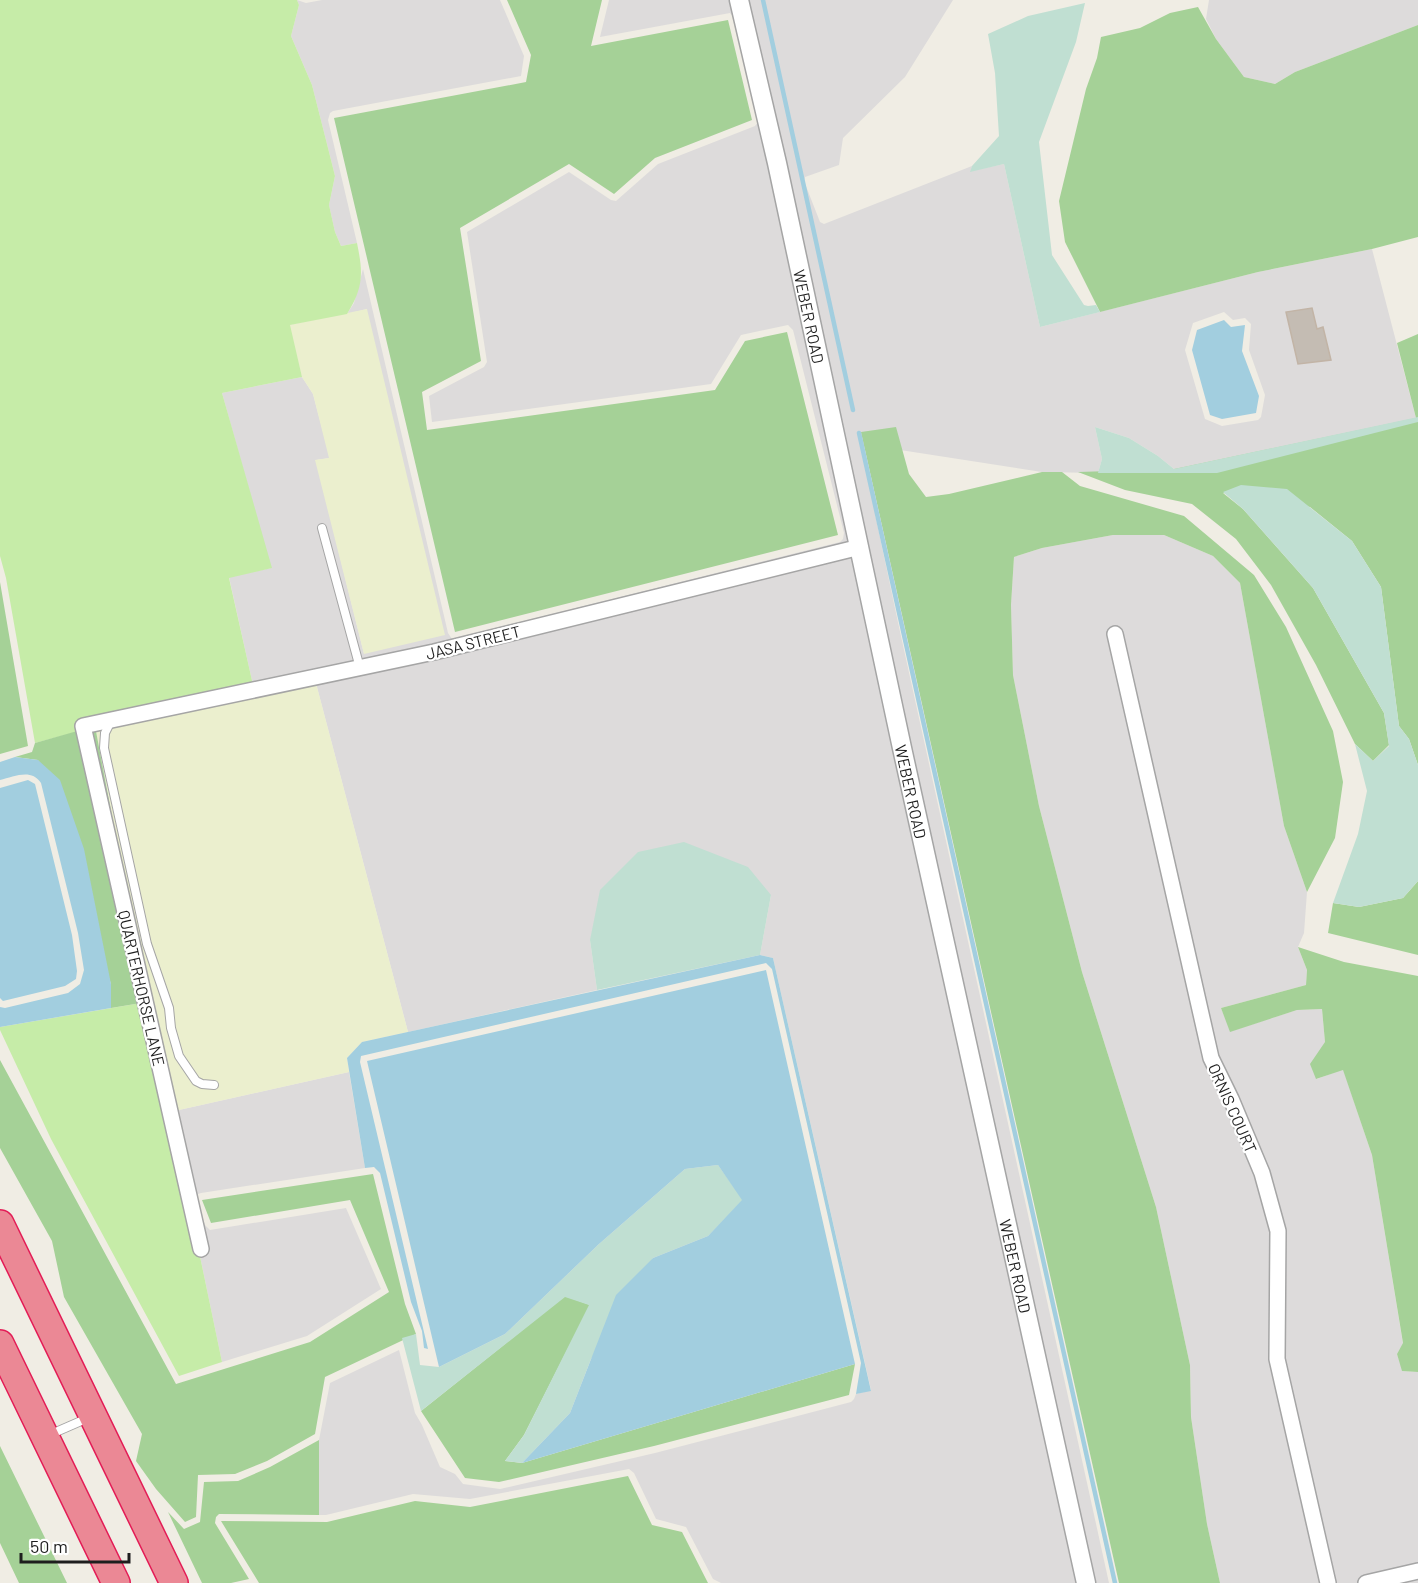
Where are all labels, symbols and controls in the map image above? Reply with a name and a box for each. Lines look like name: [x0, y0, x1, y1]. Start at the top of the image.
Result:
street label: WEBER ROAD: [790, 267, 829, 365]
street label: JASA STREET: [424, 621, 522, 663]
street label: WEBER ROAD: [892, 743, 931, 840]
street label: QUARTERHORSE LANE: [115, 908, 169, 1068]
street label: ORNIS COURT: [1205, 1060, 1261, 1156]
street label: WEBER ROAD: [997, 1217, 1036, 1315]
scale bar: [21, 1526, 129, 1564]
text: 50 m: [30, 1535, 68, 1557]

